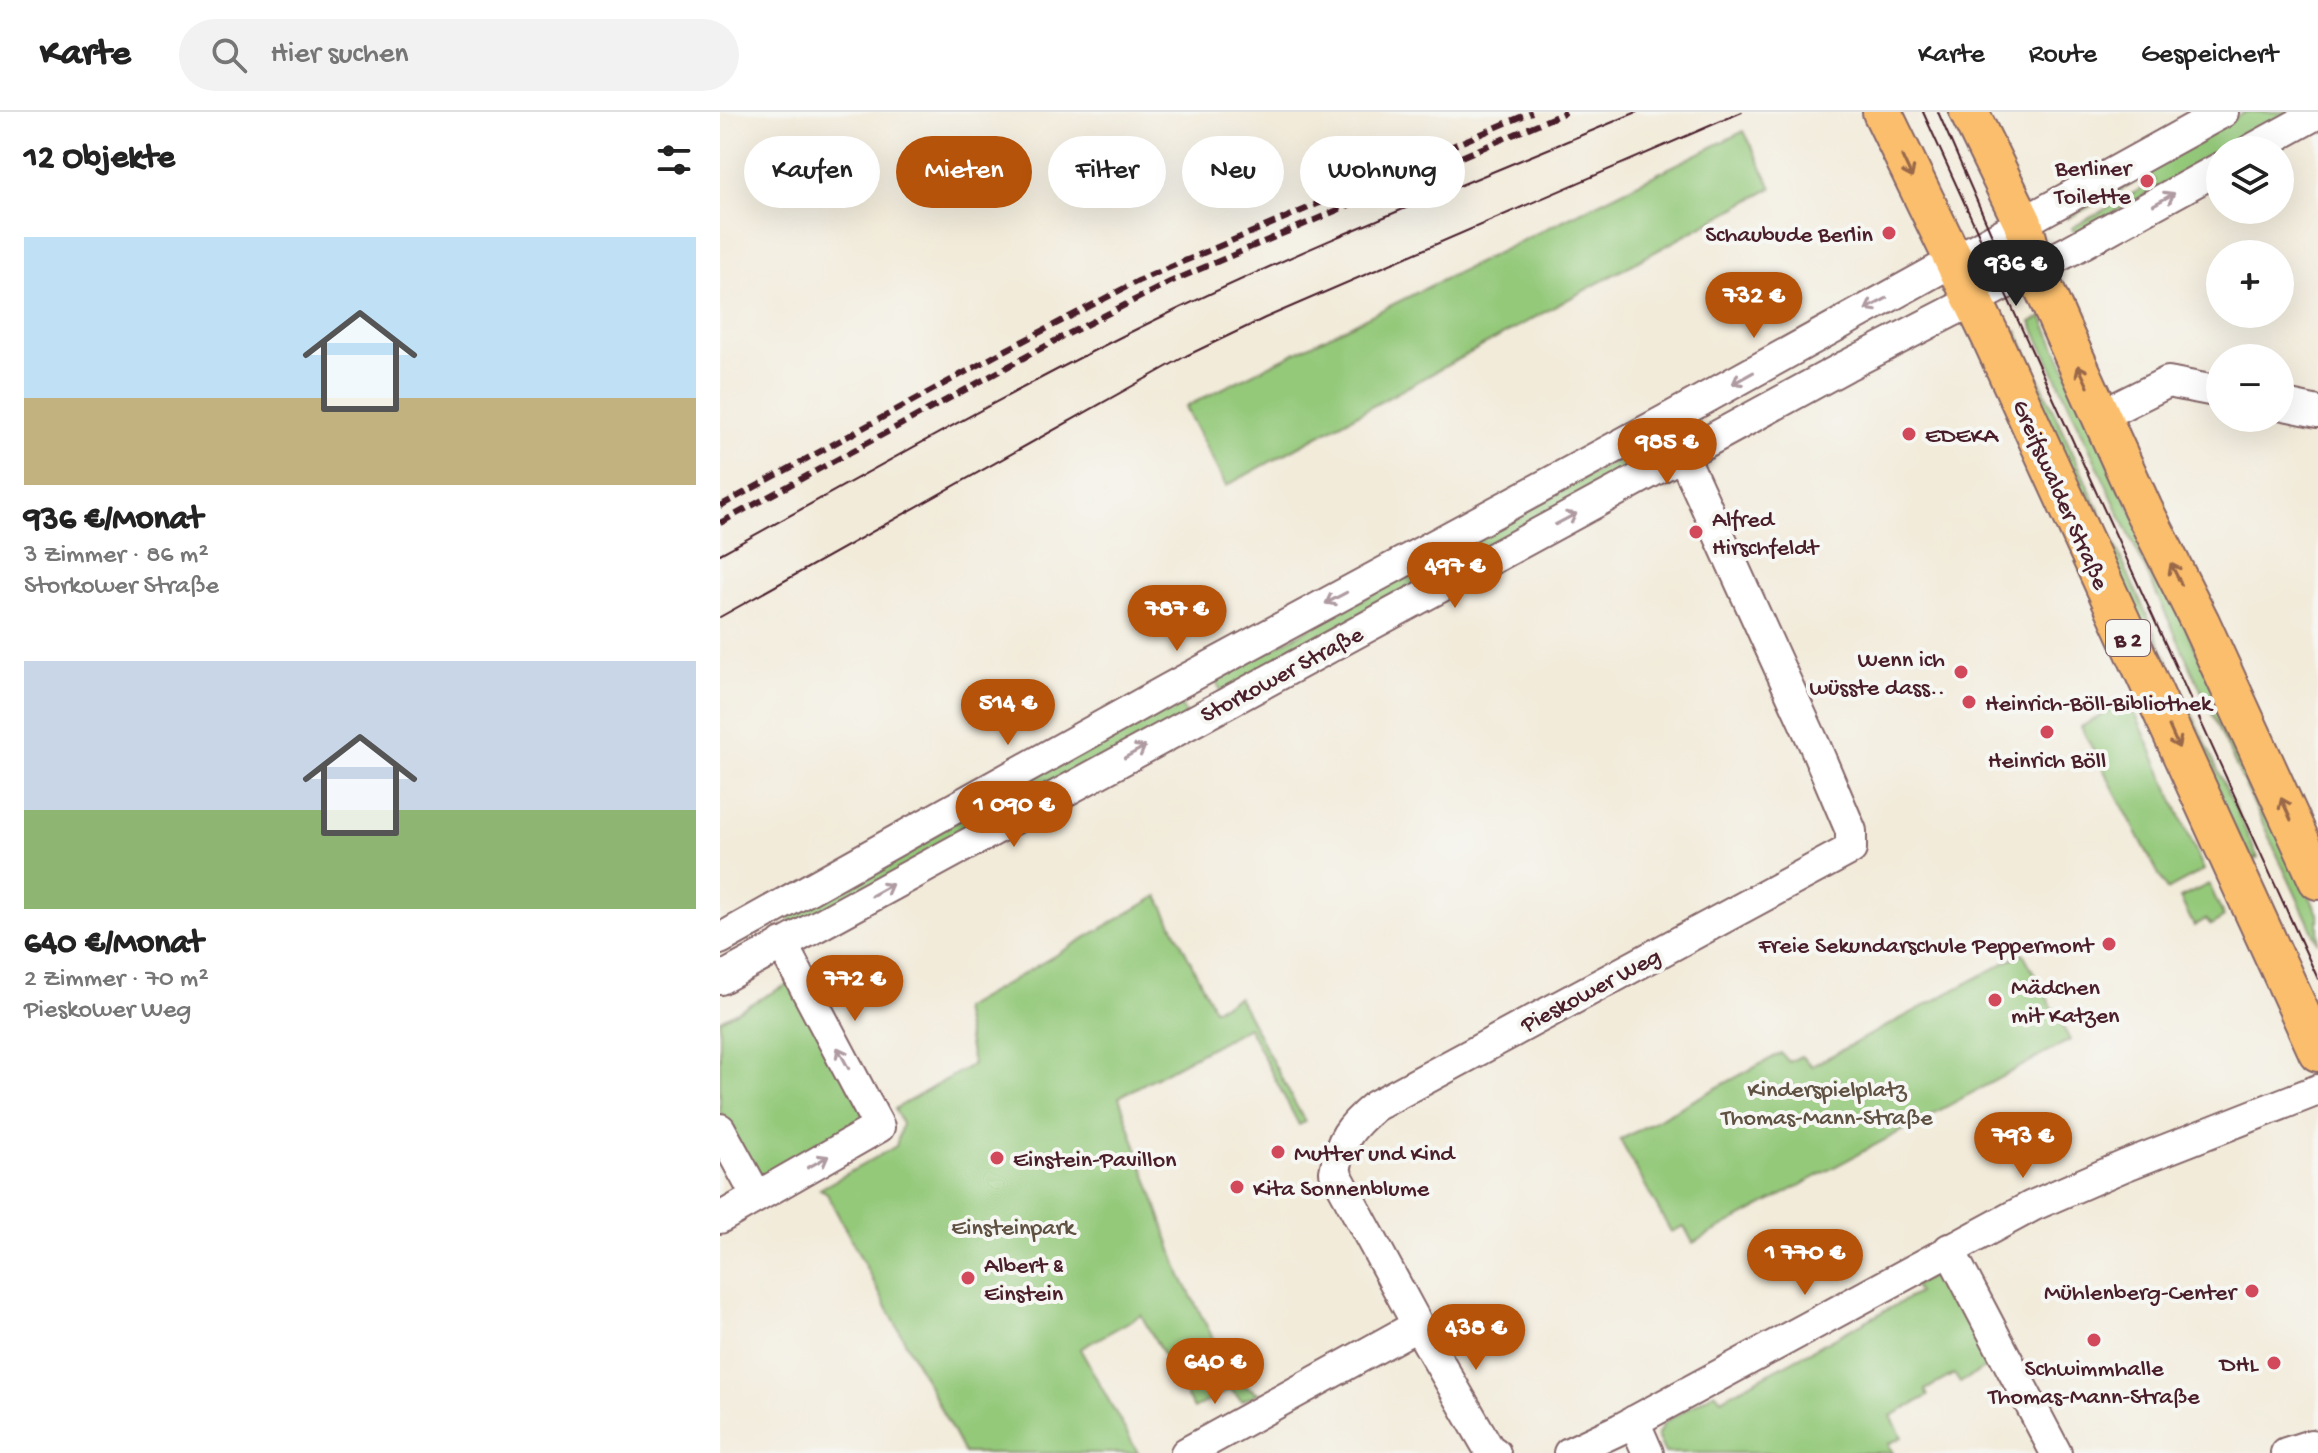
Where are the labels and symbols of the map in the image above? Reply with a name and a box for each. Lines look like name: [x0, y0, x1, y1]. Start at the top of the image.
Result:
one-way arrow: [1900, 154, 1915, 178]
place label: Berliner Toilette: [2052, 156, 2133, 213]
marker: Berliner Toilette: [2138, 172, 2156, 190]
one-way arrow: [2152, 190, 2175, 206]
place label: Schaubude Berlin: [1705, 222, 1874, 251]
marker: Schaubude Berlin: [1880, 224, 1898, 242]
pin: 936 €: [1960, 240, 2072, 308]
pin: 732 €: [1698, 272, 1810, 340]
one-way arrow: [1865, 297, 1889, 313]
one-way arrow: [2075, 365, 2090, 389]
one-way arrow: [1732, 370, 1755, 386]
street label: Greifswalder Straße: [2004, 396, 2114, 596]
pin: 985 €: [1611, 418, 1723, 486]
place label: EDEKA: [1925, 423, 2000, 452]
marker: EDEKA: [1900, 425, 1918, 443]
place label: Alfred Hirschfeldt: [1712, 507, 1820, 564]
one-way arrow: [1554, 511, 1577, 527]
marker: Alfred Hirschfeldt: [1687, 523, 1705, 541]
pin: 497 €: [1399, 542, 1511, 610]
one-way arrow: [2167, 562, 2183, 586]
pin: 787 €: [1121, 585, 1233, 653]
one-way arrow: [1325, 591, 1348, 607]
road number: B 2: [2106, 620, 2150, 656]
street label: Storkower Straße: [1196, 621, 1369, 731]
place label: Wenn ich wüsste dass..: [1809, 647, 1945, 704]
marker: Wenn ich wüsste dass..: [1952, 663, 1970, 681]
pin: 514 €: [952, 679, 1064, 747]
place label: Heinrich-Böll-Bibliothek: [1985, 691, 2214, 720]
marker: Heinrich-Böll-Bibliothek: [1960, 693, 1978, 711]
marker: Heinrich Böll: [2038, 723, 2056, 741]
one-way arrow: [2167, 724, 2182, 749]
one-way arrow: [1122, 744, 1146, 760]
place label: Heinrich Böll: [1988, 748, 2106, 777]
pin: 1 090 €: [940, 781, 1088, 849]
one-way arrow: [2277, 798, 2292, 822]
one-way arrow: [870, 882, 893, 898]
place label: Freie Sekundarschule Peppermont: [1757, 933, 2095, 962]
marker: Freie Sekundarschule Peppermont: [2100, 935, 2118, 953]
street label: Pieskower Weg: [1516, 943, 1667, 1042]
pin: 772 €: [799, 955, 911, 1023]
place label: Mädchen mit Katzen: [2011, 975, 2120, 1032]
marker: Mädchen mit Katzen: [1986, 991, 2004, 1009]
one-way arrow: [834, 1046, 850, 1070]
park label: Kinderspielplatz Thomas-Mann-Straße: [1719, 1077, 1933, 1134]
pin: 793 €: [1967, 1112, 2079, 1180]
place label: Mutter und Kind: [1294, 1141, 1456, 1170]
marker: Mutter und Kind: [1269, 1143, 1287, 1161]
place label: Einstein-Pavillon: [1013, 1147, 1177, 1176]
marker: Einstein-Pavillon: [988, 1149, 1006, 1167]
one-way arrow: [806, 1154, 829, 1170]
place label: Kita Sonnenblume: [1253, 1176, 1430, 1205]
marker: Kita Sonnenblume: [1228, 1178, 1246, 1196]
park label: Einsteinpark: [951, 1215, 1077, 1244]
pin: 1 770 €: [1731, 1229, 1879, 1297]
place label: Albert & Einstein: [984, 1253, 1064, 1310]
marker: Albert & Einstein: [959, 1269, 977, 1287]
place label: Mühlenberg-Center: [2044, 1280, 2239, 1309]
marker: Mühlenberg-Center: [2243, 1282, 2261, 1300]
pin: 438 €: [1420, 1304, 1532, 1372]
marker: Schwimmhalle Thomas-Mann-Straße: [2085, 1331, 2103, 1349]
pin: 640 €: [1159, 1338, 1271, 1406]
place label: DHL: [2218, 1352, 2259, 1381]
marker: DHL: [2265, 1354, 2283, 1372]
place label: Schwimmhalle Thomas-Mann-Straße: [1986, 1356, 2200, 1413]

